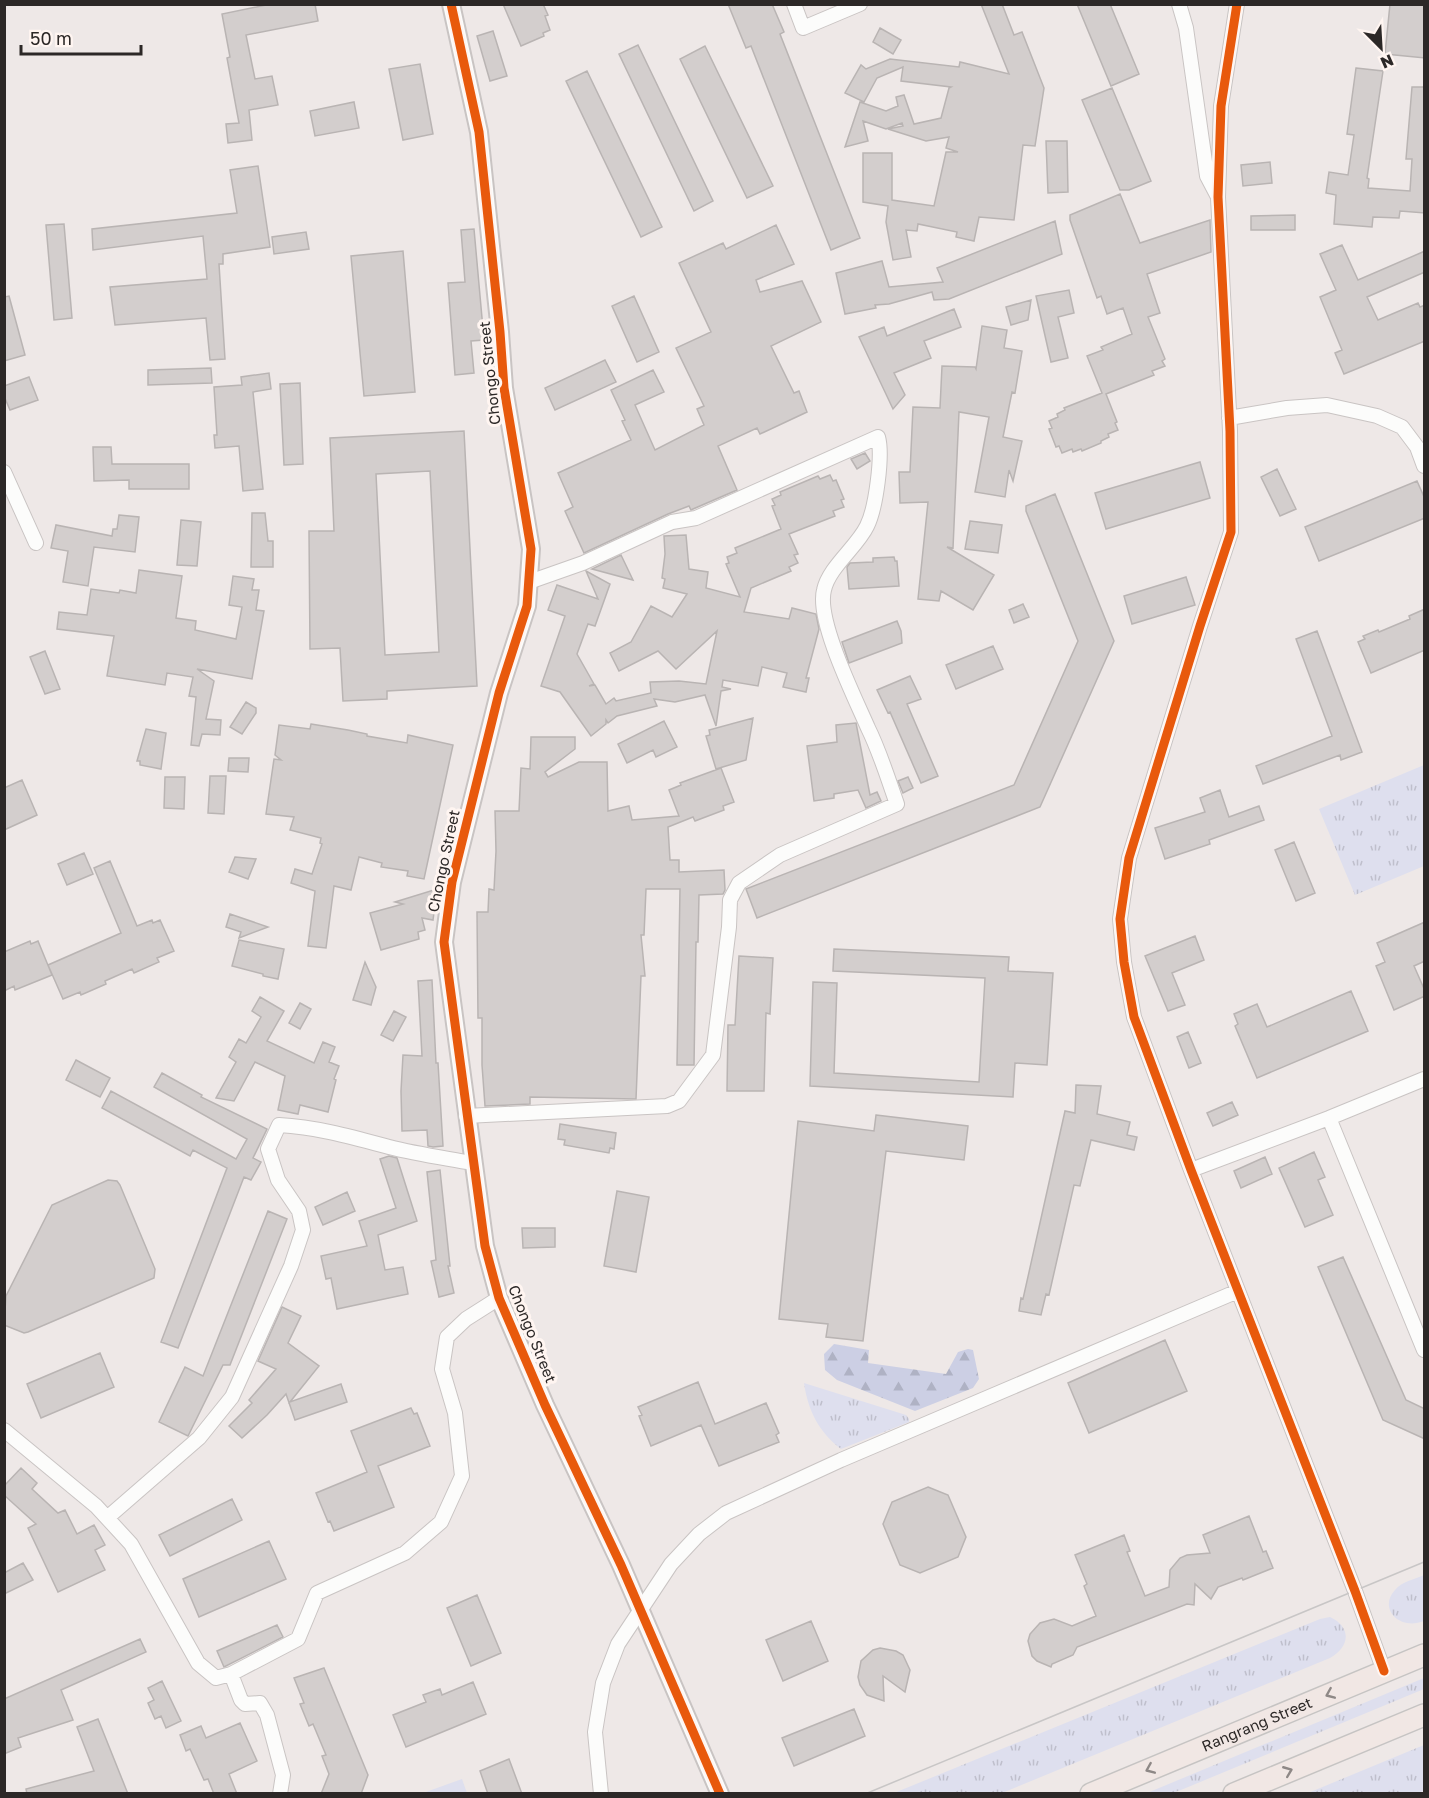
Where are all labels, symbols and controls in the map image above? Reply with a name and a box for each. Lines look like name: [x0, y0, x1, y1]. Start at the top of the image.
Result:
scale bar: [21, 18, 141, 56]
north arrow: [1351, 18, 1411, 78]
text: 50 m: [30, 27, 72, 49]
text: N: [1377, 50, 1397, 73]
street label: Chongo Street: [475, 320, 503, 426]
street label: Chongo Street: [423, 808, 463, 914]
street label: Chongo Street: [505, 1282, 561, 1385]
one-way arrow: [1325, 1687, 1336, 1699]
street label: Rangrang Street: [1199, 1693, 1315, 1755]
one-way arrow: [1145, 1762, 1156, 1774]
one-way arrow: [1281, 1766, 1292, 1778]

